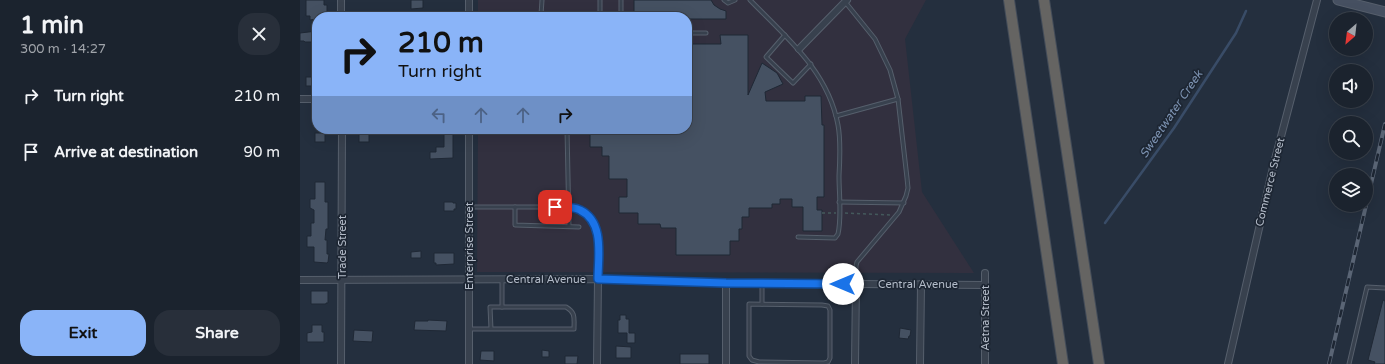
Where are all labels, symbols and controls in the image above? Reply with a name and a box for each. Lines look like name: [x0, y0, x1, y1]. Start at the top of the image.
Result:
text: 1 min: [20, 11, 84, 40]
north arrow: [1329, 12, 1373, 56]
map controls: [1329, 12, 1373, 212]
button: close: [238, 13, 280, 55]
text: 210 m: [398, 26, 484, 60]
icon: right: [332, 28, 384, 80]
text: 300 m · 14:27: [20, 41, 106, 57]
text: Turn right: [398, 60, 482, 82]
button: sound: [1329, 64, 1373, 108]
water label: Sweetwater Creek: [1137, 66, 1206, 160]
icon: right: [20, 85, 42, 107]
text: Turn right: [54, 87, 124, 105]
text: 210 m: [234, 87, 280, 105]
icon: left: [428, 104, 450, 126]
icon: ahead: [470, 104, 492, 126]
icon: ahead: [512, 104, 534, 126]
icon: right: [554, 104, 576, 126]
button: search: [1329, 116, 1373, 160]
street label: Commerce Street: [1253, 136, 1287, 228]
icon: arrive: [20, 141, 42, 163]
text: Arrive at destination: [54, 143, 198, 161]
text: 90 m: [243, 143, 280, 161]
button: layers: [1329, 168, 1373, 212]
pin: [538, 190, 572, 224]
icon: arrive: [544, 196, 566, 218]
street label: Enterprise Street: [463, 202, 476, 290]
street label: Trade Street: [336, 215, 349, 279]
position arrow: [822, 263, 864, 305]
street label: Central Avenue: [506, 273, 586, 286]
street label: Central Avenue: [878, 278, 958, 291]
street label: Aetna Street: [979, 285, 992, 351]
button: Exit: [20, 310, 146, 356]
button: Share: [154, 310, 280, 356]

